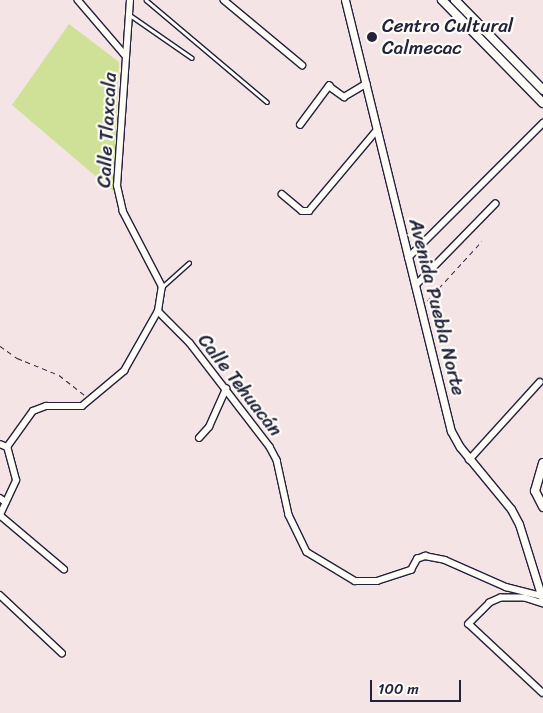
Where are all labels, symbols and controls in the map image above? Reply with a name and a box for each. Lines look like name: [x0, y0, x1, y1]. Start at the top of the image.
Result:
place label: Centro Cultural Calmecac: [382, 15, 513, 59]
marker: Centro Cultural Calmecac: [366, 31, 378, 43]
street label: Calle Tlaxcala: [93, 71, 121, 189]
street label: Avenida Puebla Norte: [404, 216, 470, 398]
street label: Calle Tehuacán: [193, 329, 287, 441]
scale bar: [373, 670, 464, 702]
text: 100 m: [378, 676, 419, 702]

